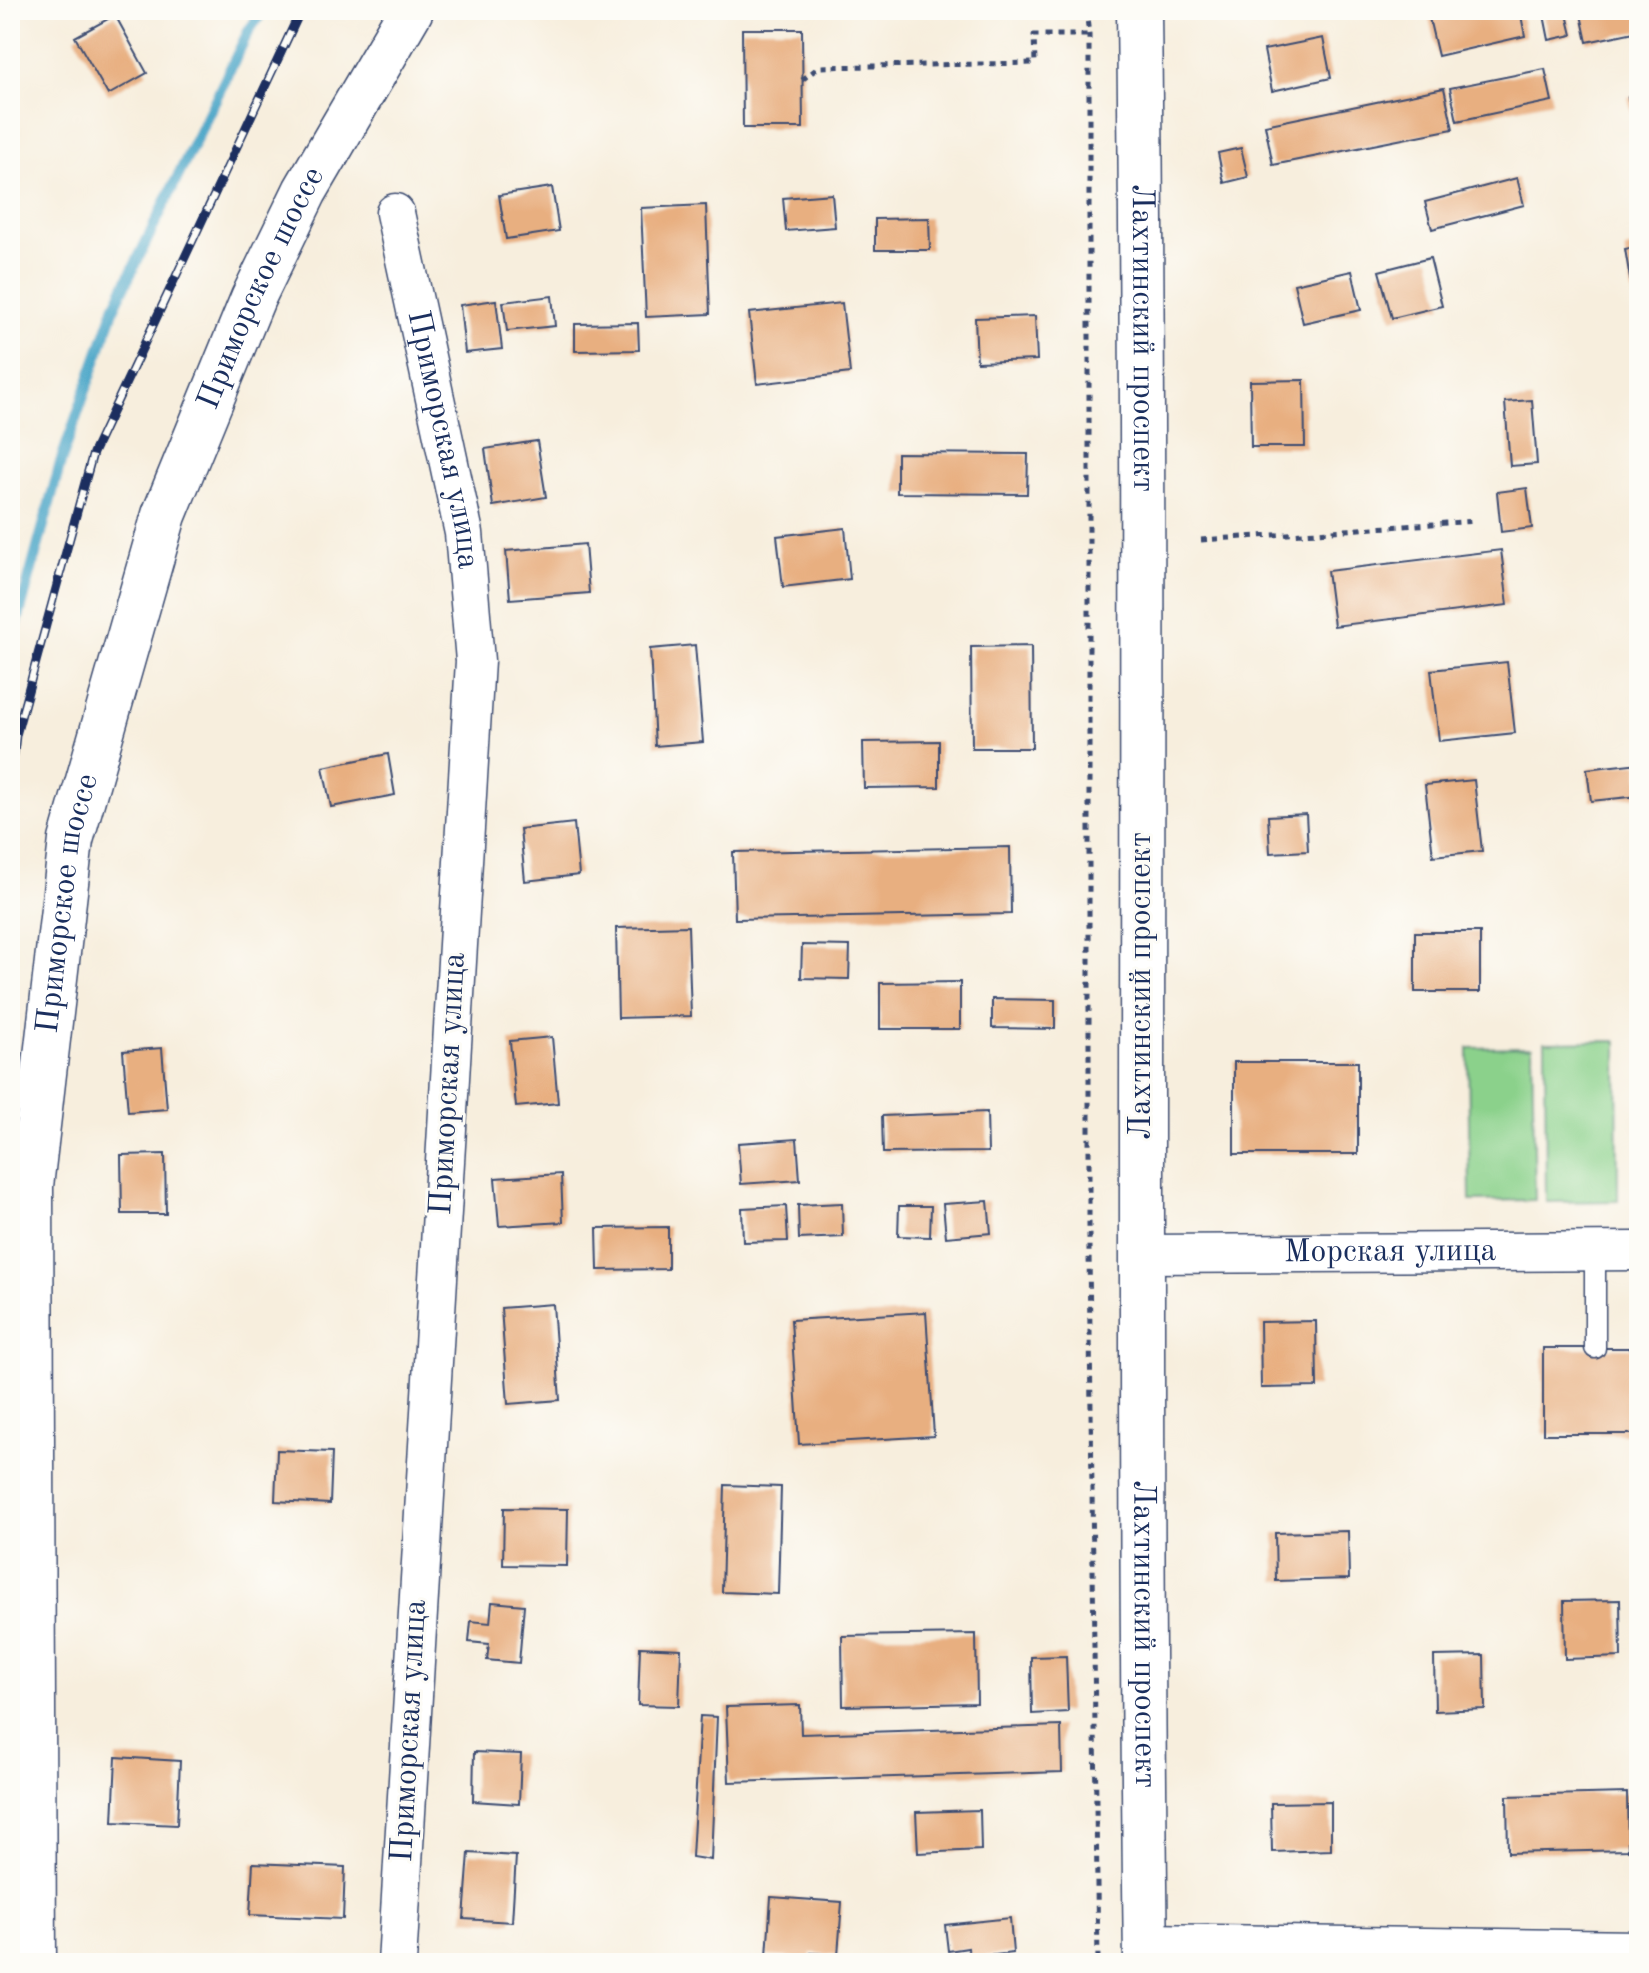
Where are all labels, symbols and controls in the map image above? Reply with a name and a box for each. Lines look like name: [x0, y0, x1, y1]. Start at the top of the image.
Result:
street label: Приморское шоссе: [193, 162, 331, 414]
street label: Лахтинский проспект: [1125, 184, 1158, 492]
street label: Приморская улица: [401, 308, 483, 571]
street label: Приморское шоссе: [33, 770, 105, 1035]
street label: Лахтинский проспект: [1126, 832, 1158, 1140]
street label: Приморская улица: [426, 952, 472, 1216]
street label: Морская улица: [1284, 1236, 1497, 1269]
street label: Лахтинский проспект: [1126, 1480, 1160, 1788]
street label: Приморская улица: [387, 1599, 433, 1863]

